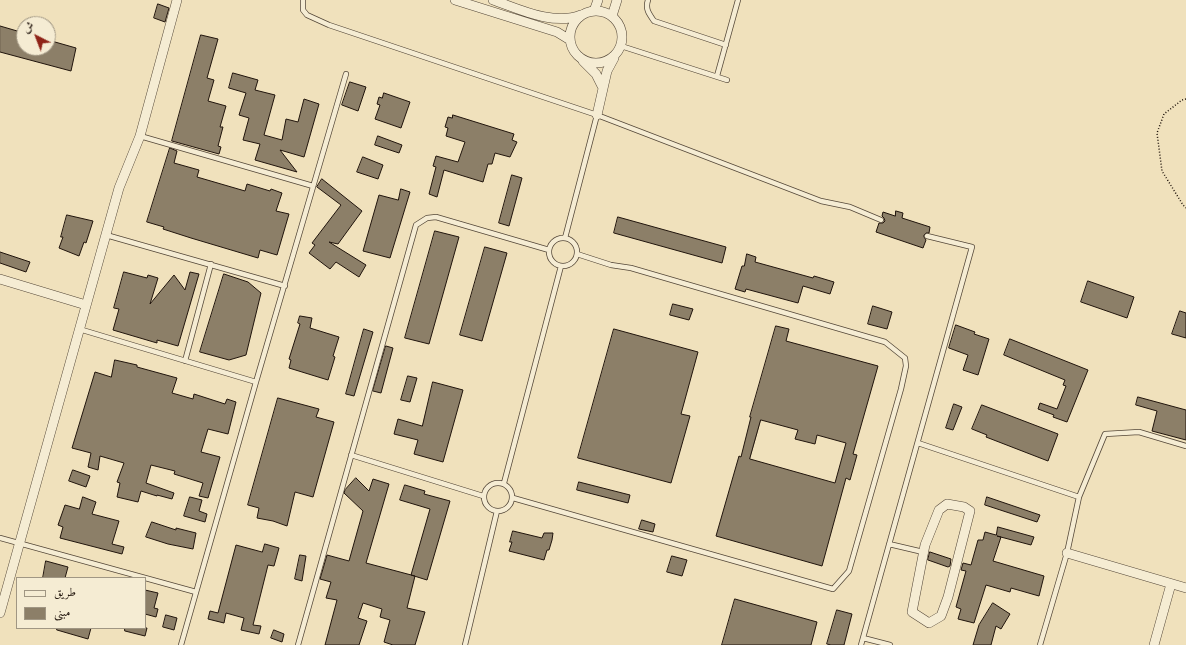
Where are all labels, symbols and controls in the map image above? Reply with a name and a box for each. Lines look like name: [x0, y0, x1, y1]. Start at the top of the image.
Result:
north arrow: [16, 16, 56, 56]
text: ش: [20, 19, 37, 36]
legend: [16, 577, 146, 629]
text: طريق: [54, 585, 76, 599]
text: مبنى: [54, 605, 70, 619]

